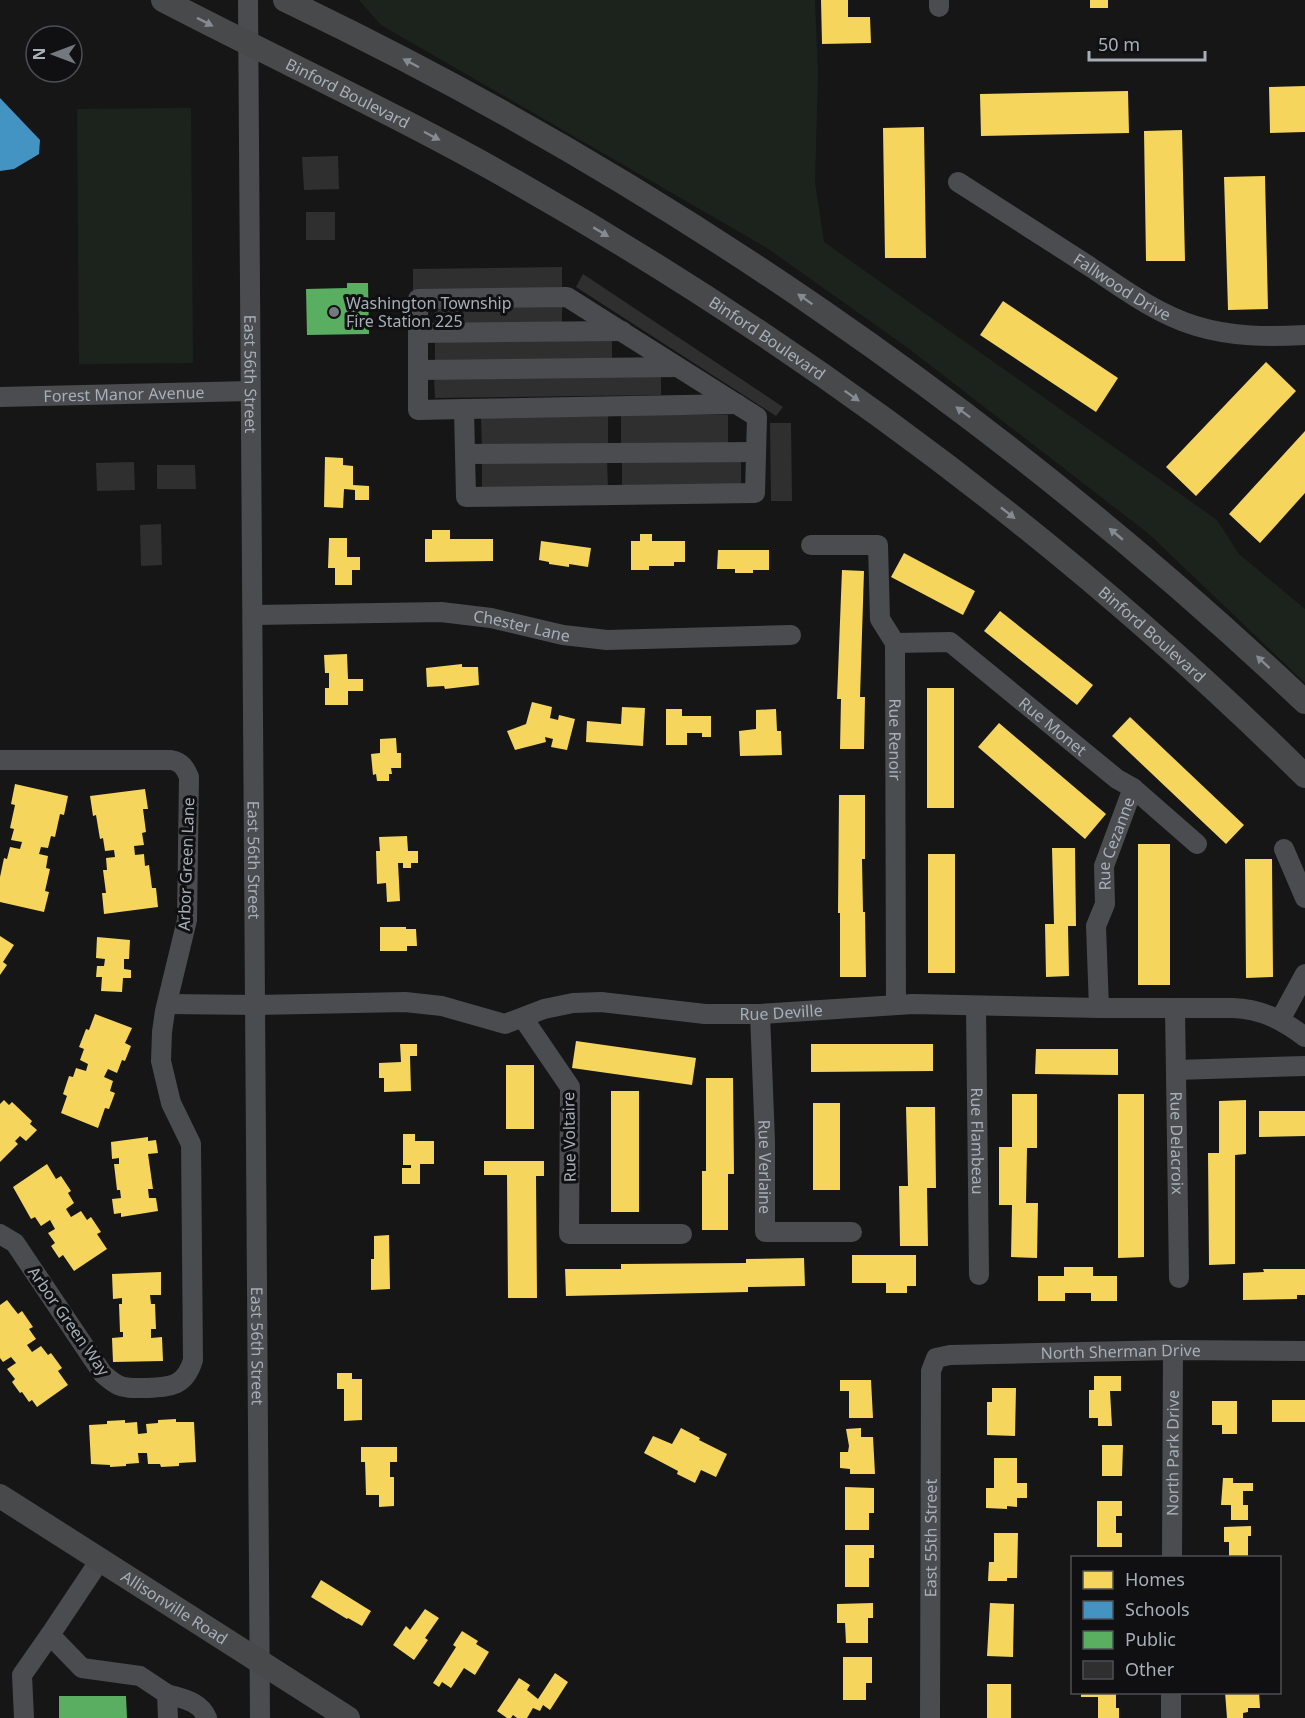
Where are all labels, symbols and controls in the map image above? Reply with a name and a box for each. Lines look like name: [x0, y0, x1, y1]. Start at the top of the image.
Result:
one-way arrow: [197, 17, 214, 27]
north arrow: [24, 24, 84, 84]
scale bar: [1089, 24, 1204, 62]
text: 50 m: [1098, 32, 1140, 56]
text: N: [28, 47, 50, 61]
street label: Binford Boulevard: [282, 53, 414, 134]
one-way arrow: [402, 58, 419, 68]
one-way arrow: [424, 131, 441, 141]
one-way arrow: [593, 226, 609, 237]
street label: Fallwood Drive: [1069, 248, 1175, 326]
street label: Binford Boulevard: [705, 291, 830, 385]
place label: Washington Township Fire Station 225: [346, 292, 512, 332]
one-way arrow: [797, 294, 813, 305]
marker: Washington Township Fire Station 225: [327, 305, 341, 319]
street label: East 56th Street: [239, 315, 262, 433]
street label: Forest Manor Avenue: [43, 381, 205, 407]
one-way arrow: [844, 390, 860, 402]
one-way arrow: [956, 407, 971, 419]
one-way arrow: [1000, 507, 1016, 520]
one-way arrow: [1109, 528, 1124, 541]
street label: Binford Boulevard: [1094, 581, 1210, 687]
street label: Chester Lane: [472, 605, 571, 647]
one-way arrow: [1255, 655, 1270, 669]
street label: Rue Monet: [1014, 692, 1092, 761]
street label: Rue Renoir: [884, 698, 906, 781]
street label: Rue Cezanne: [1093, 794, 1140, 891]
street label: Arbor Green Lane: [173, 797, 199, 931]
street label: East 56th Street: [243, 801, 265, 919]
street label: Rue Deville: [740, 999, 823, 1025]
street label: Rue Flambeau: [966, 1087, 989, 1195]
street label: Rue Delacroix: [1165, 1091, 1189, 1195]
street label: Rue Voltaire: [557, 1092, 581, 1182]
street label: Rue Verlaine: [753, 1119, 776, 1214]
street label: Arbor Green Way: [23, 1262, 115, 1381]
street label: East 56th Street: [246, 1287, 269, 1405]
street label: North Sherman Drive: [1040, 1339, 1201, 1364]
street label: North Park Drive: [1161, 1390, 1184, 1516]
street label: East 55th Street: [919, 1479, 942, 1597]
legend: [1071, 1556, 1281, 1694]
street label: Allisonville Road: [117, 1565, 232, 1649]
text: Homes: [1125, 1567, 1185, 1591]
text: Schools: [1125, 1597, 1190, 1621]
text: Public: [1125, 1627, 1176, 1651]
text: Other: [1125, 1657, 1175, 1681]

